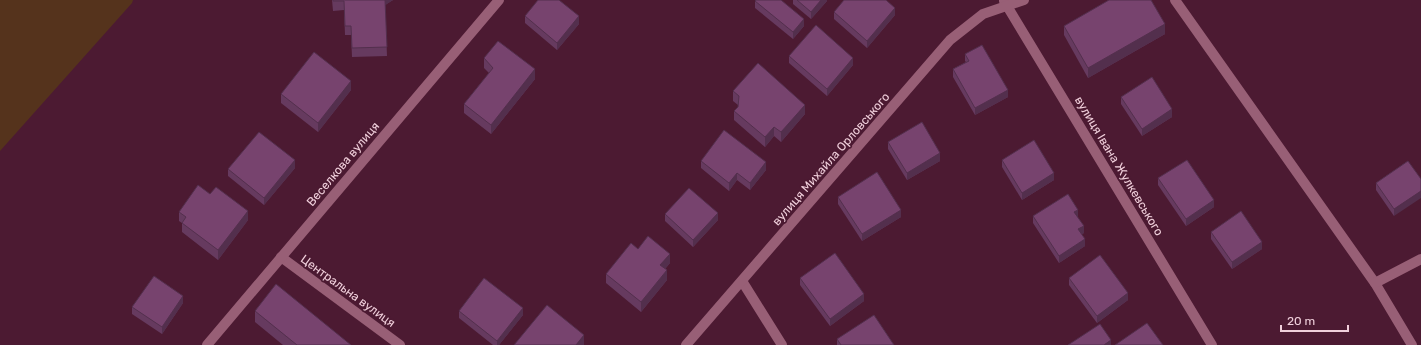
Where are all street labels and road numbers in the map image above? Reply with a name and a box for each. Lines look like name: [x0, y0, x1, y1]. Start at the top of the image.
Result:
street label: вулиця Михайла Орловського: [770, 90, 893, 228]
street label: вулиця Івана Жулкевського: [1072, 94, 1166, 238]
street label: Веселкова вулиця: [304, 119, 382, 209]
street label: Центральна вулиця: [298, 252, 398, 330]

